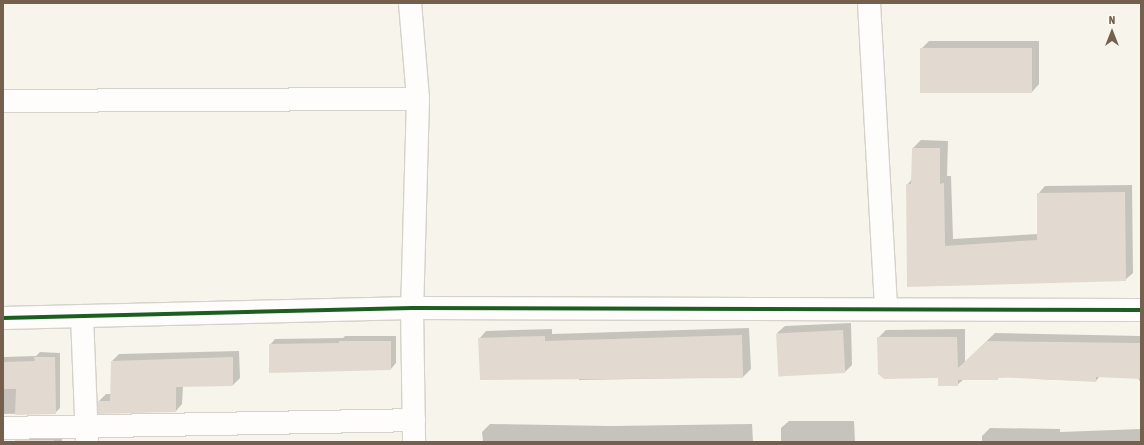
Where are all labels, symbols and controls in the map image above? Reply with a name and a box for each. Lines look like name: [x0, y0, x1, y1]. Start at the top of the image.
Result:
north arrow: [1092, 12, 1132, 52]
text: N: [1109, 14, 1115, 26]

